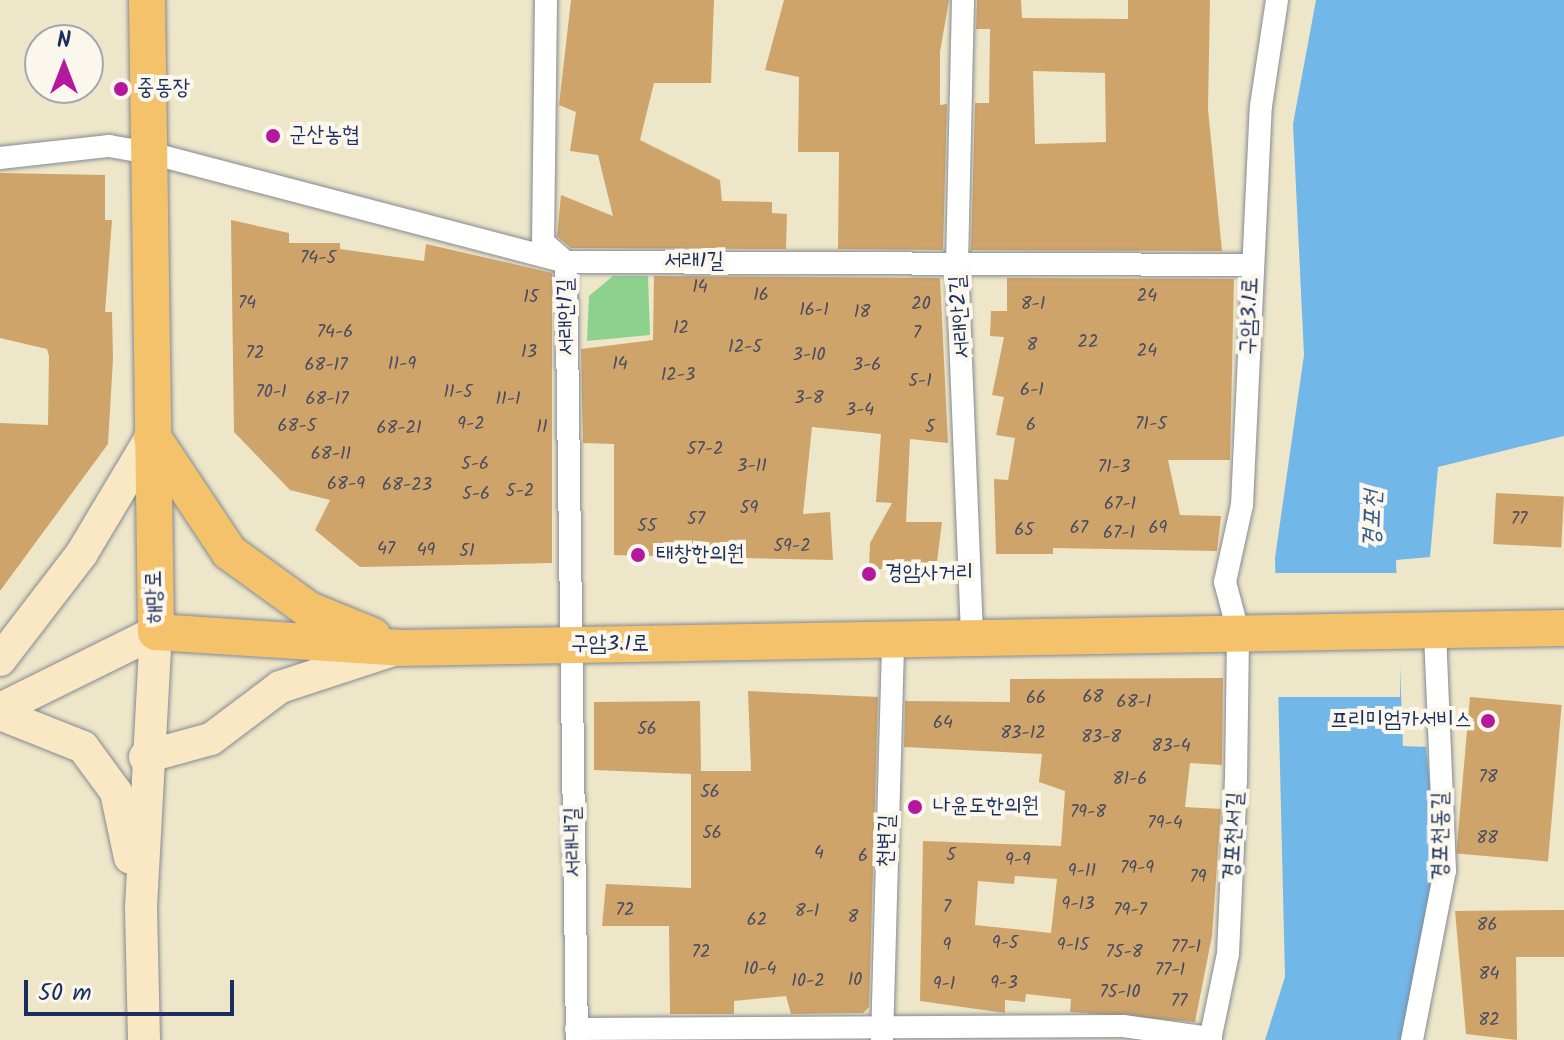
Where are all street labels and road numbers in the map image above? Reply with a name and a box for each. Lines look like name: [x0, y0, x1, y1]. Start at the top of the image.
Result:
street label: 서래1길: [664, 249, 724, 275]
street label: 서래안2길: [945, 274, 977, 360]
street label: 구암3.1로: [1235, 277, 1265, 355]
street label: 서래안1길: [553, 278, 581, 356]
street label: 해망로: [141, 570, 169, 624]
street label: 구암3.1로: [571, 632, 649, 658]
street label: 경포천서길: [1219, 791, 1249, 881]
street label: 경포천동길: [1428, 792, 1454, 880]
street label: 서래내길: [560, 806, 588, 878]
street label: 천변길: [873, 814, 901, 868]

